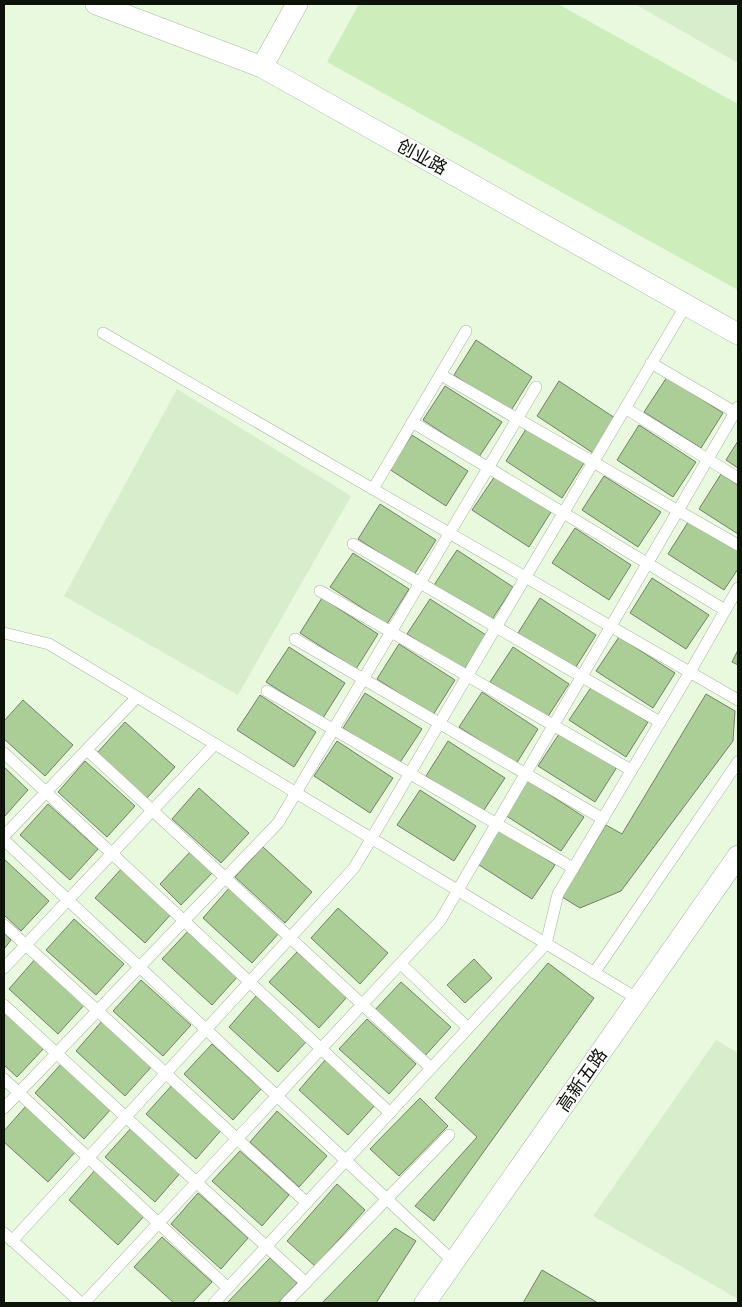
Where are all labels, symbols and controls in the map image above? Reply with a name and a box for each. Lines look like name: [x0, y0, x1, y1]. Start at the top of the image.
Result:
street label: 创业路: [392, 133, 452, 181]
street label: 高新五路: [551, 1043, 613, 1117]

